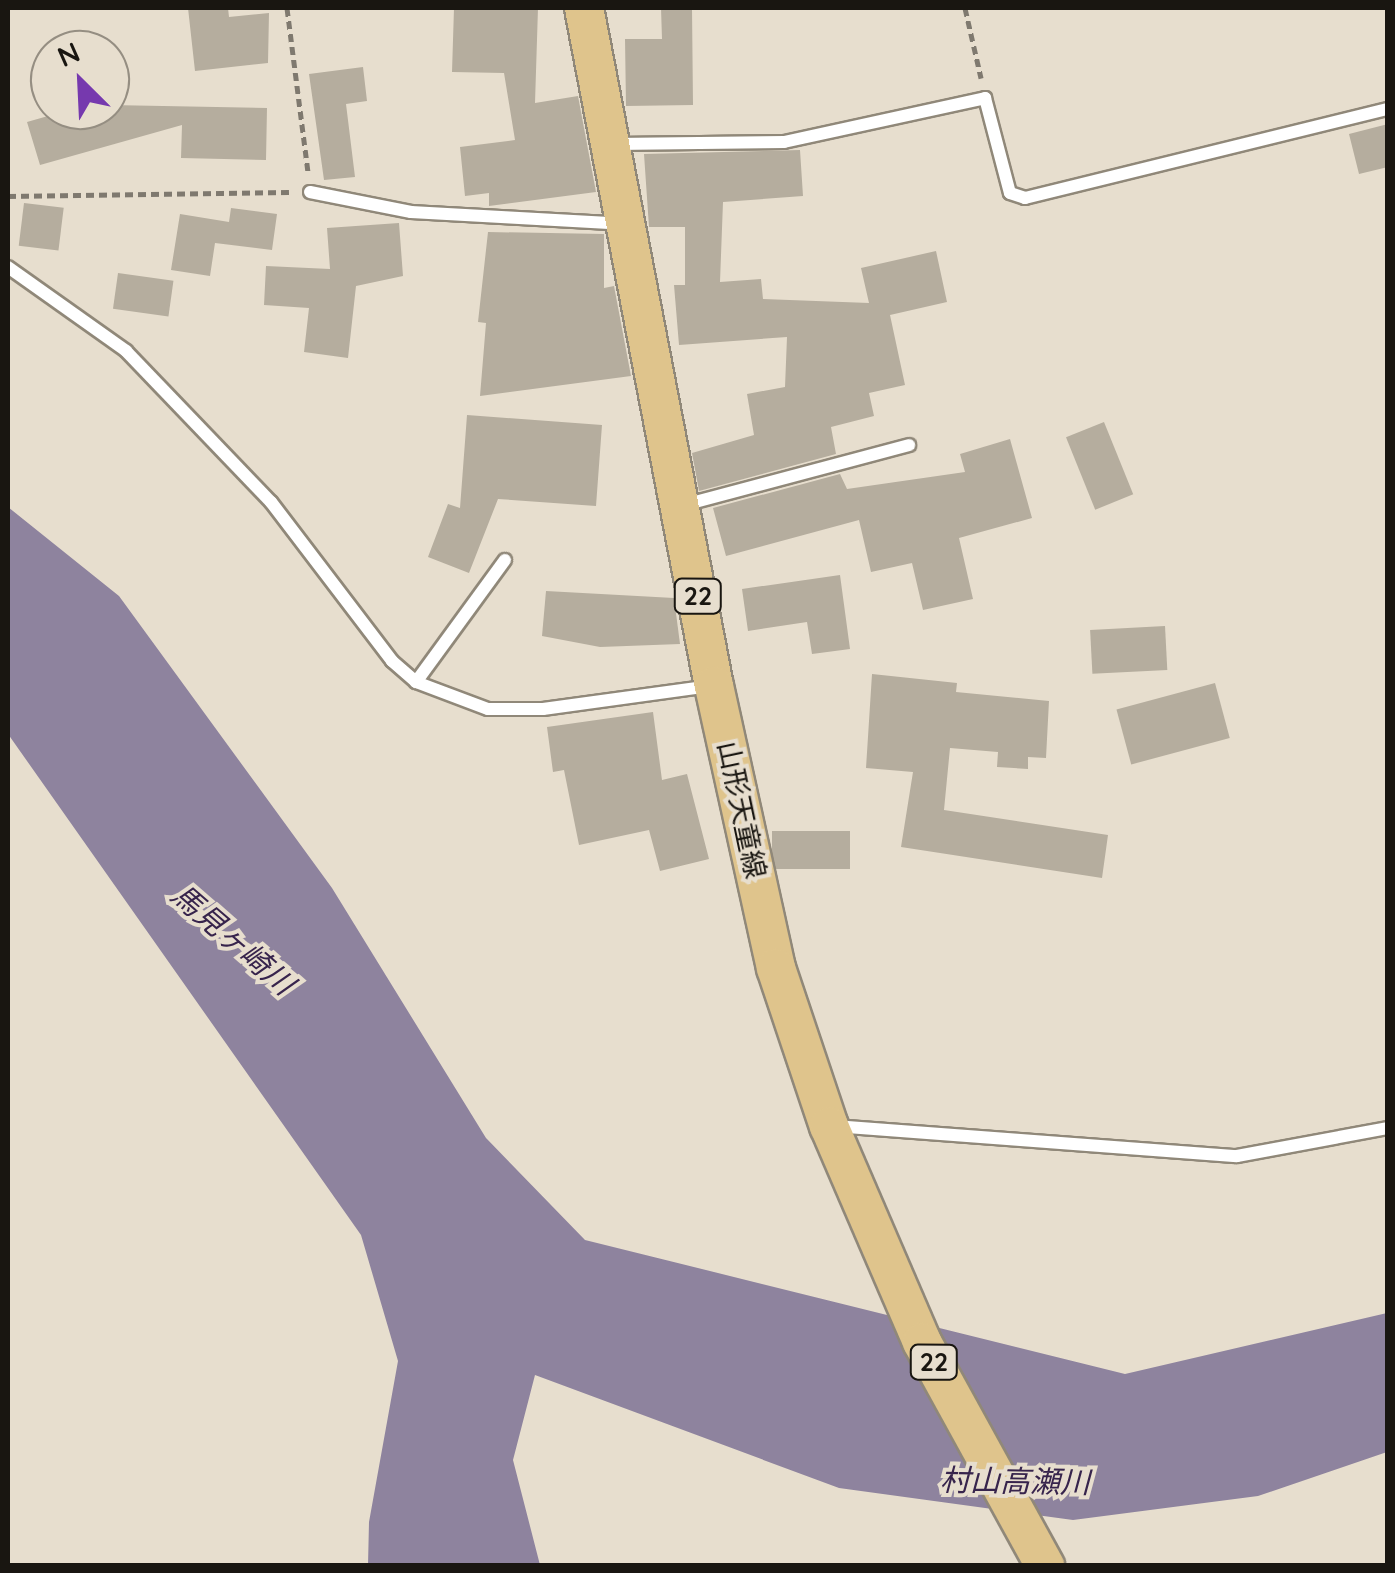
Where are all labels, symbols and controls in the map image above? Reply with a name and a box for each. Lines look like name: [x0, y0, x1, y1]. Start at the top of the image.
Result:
north arrow: [30, 30, 130, 130]
text: N: [52, 34, 85, 74]
road number: 22: [673, 576, 723, 616]
street label: 山形天童線: [711, 738, 773, 882]
water label: 馬見ヶ崎川: [165, 876, 301, 1002]
road number: 22: [909, 1342, 959, 1382]
water label: 村山高瀬川: [940, 1462, 1090, 1500]

